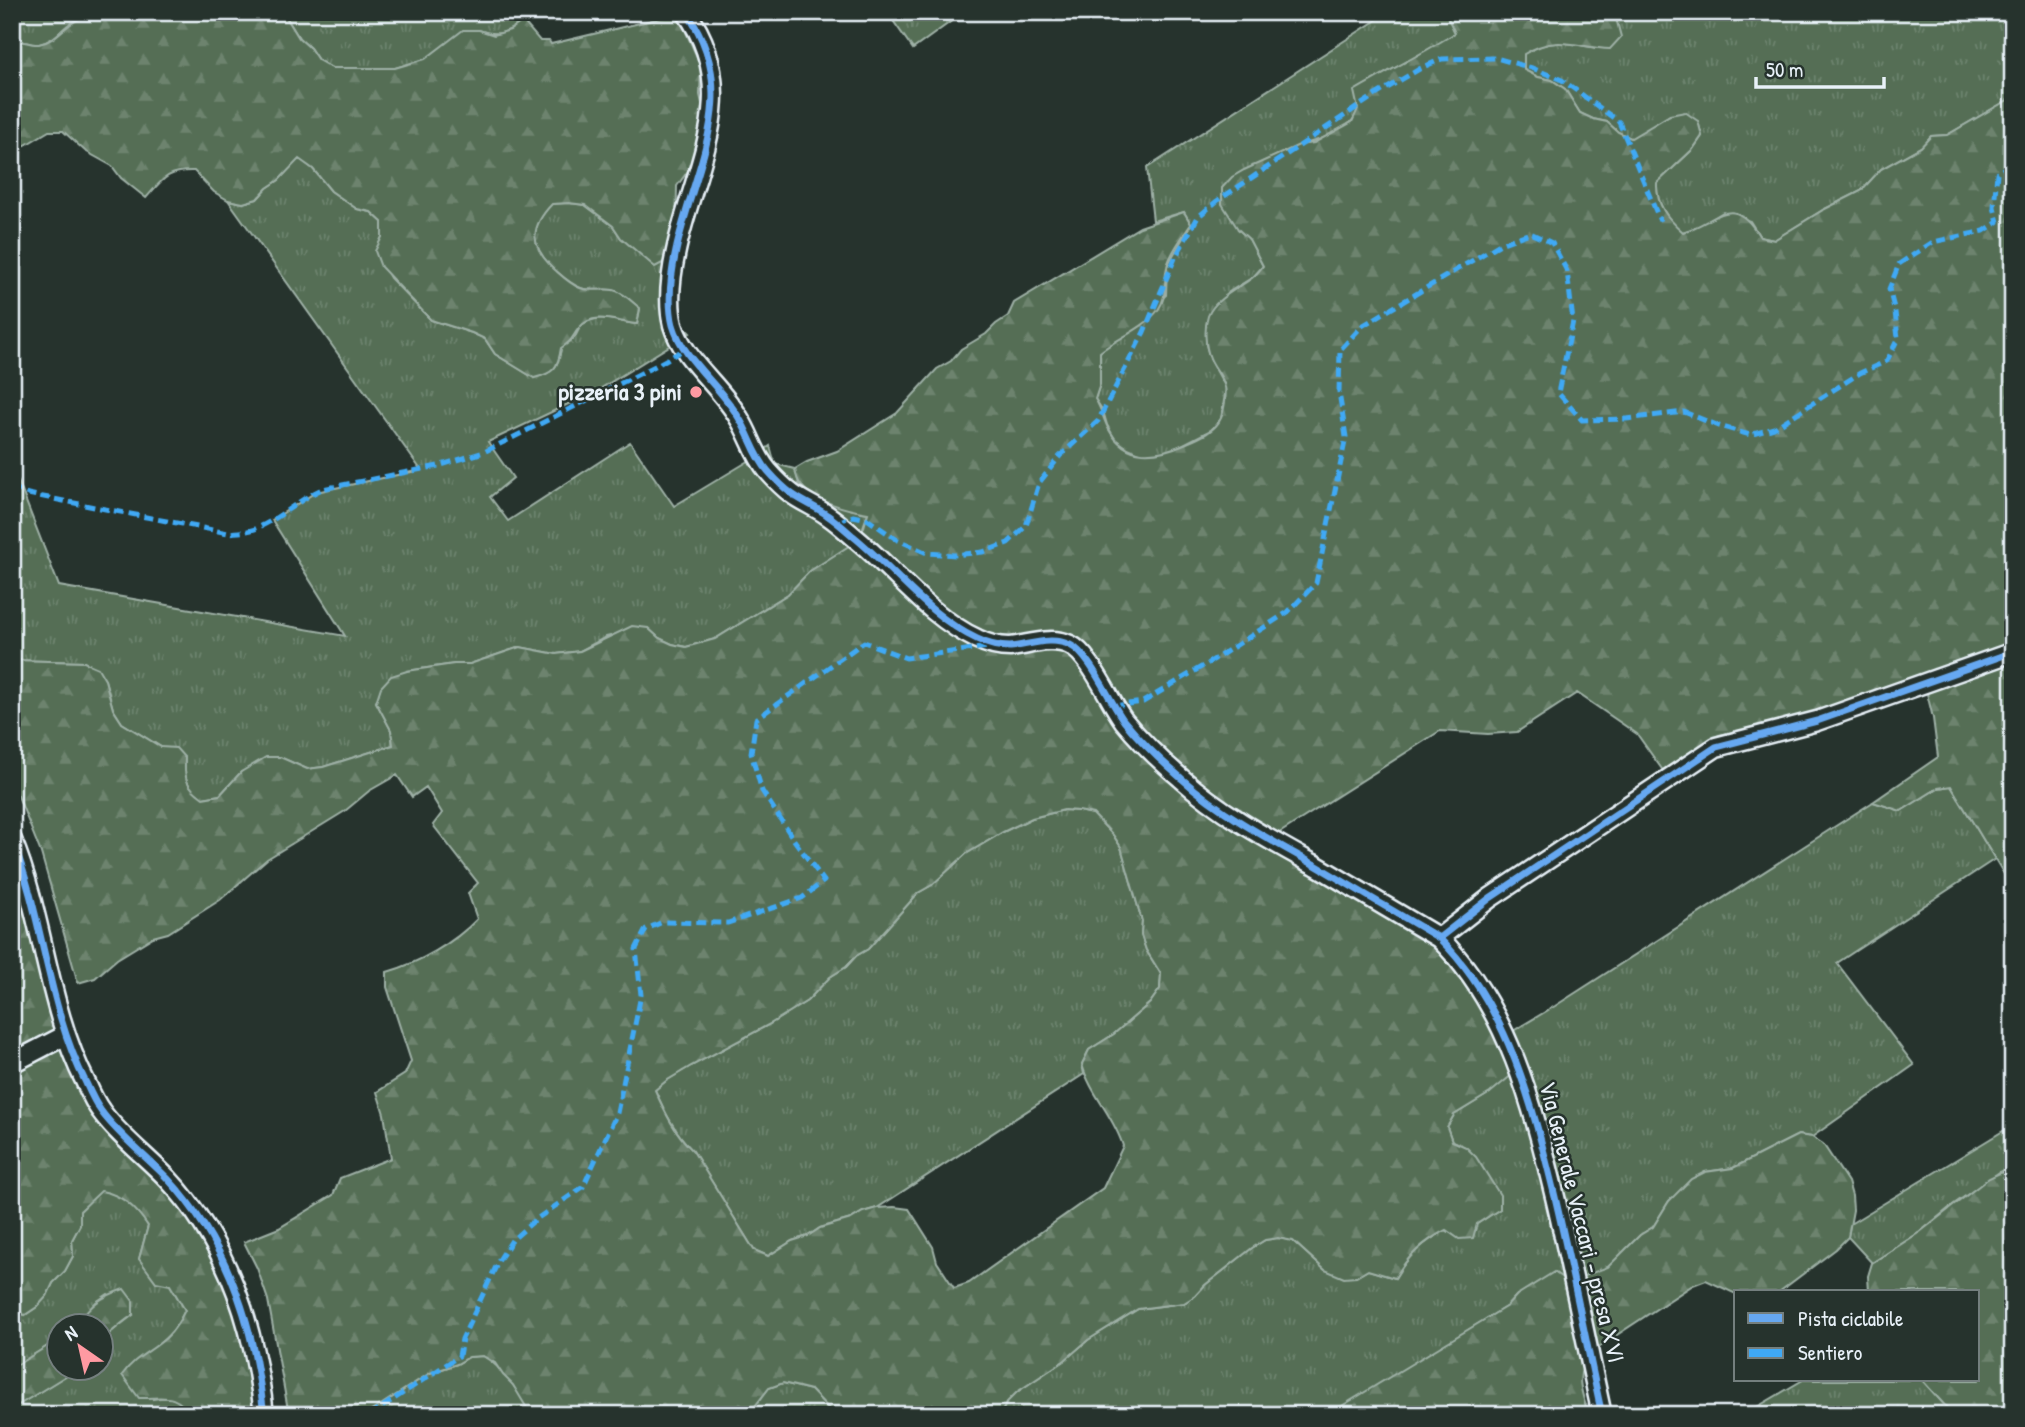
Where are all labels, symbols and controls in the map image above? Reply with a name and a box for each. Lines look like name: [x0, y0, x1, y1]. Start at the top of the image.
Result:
scale bar: [1756, 46, 1883, 90]
text: 50 m: [1766, 55, 1803, 84]
place label: pizzeria 3 pini: [559, 375, 682, 408]
marker: pizzeria 3 pini: [688, 384, 704, 400]
street label: Via Generale Vaccari - presa XVI: [1533, 1078, 1633, 1366]
legend: [1734, 1290, 1980, 1382]
text: Pista ciclabile: [1798, 1304, 1903, 1333]
north arrow: [46, 1312, 116, 1382]
text: N: [59, 1319, 82, 1347]
text: Sentiero: [1798, 1338, 1862, 1367]

